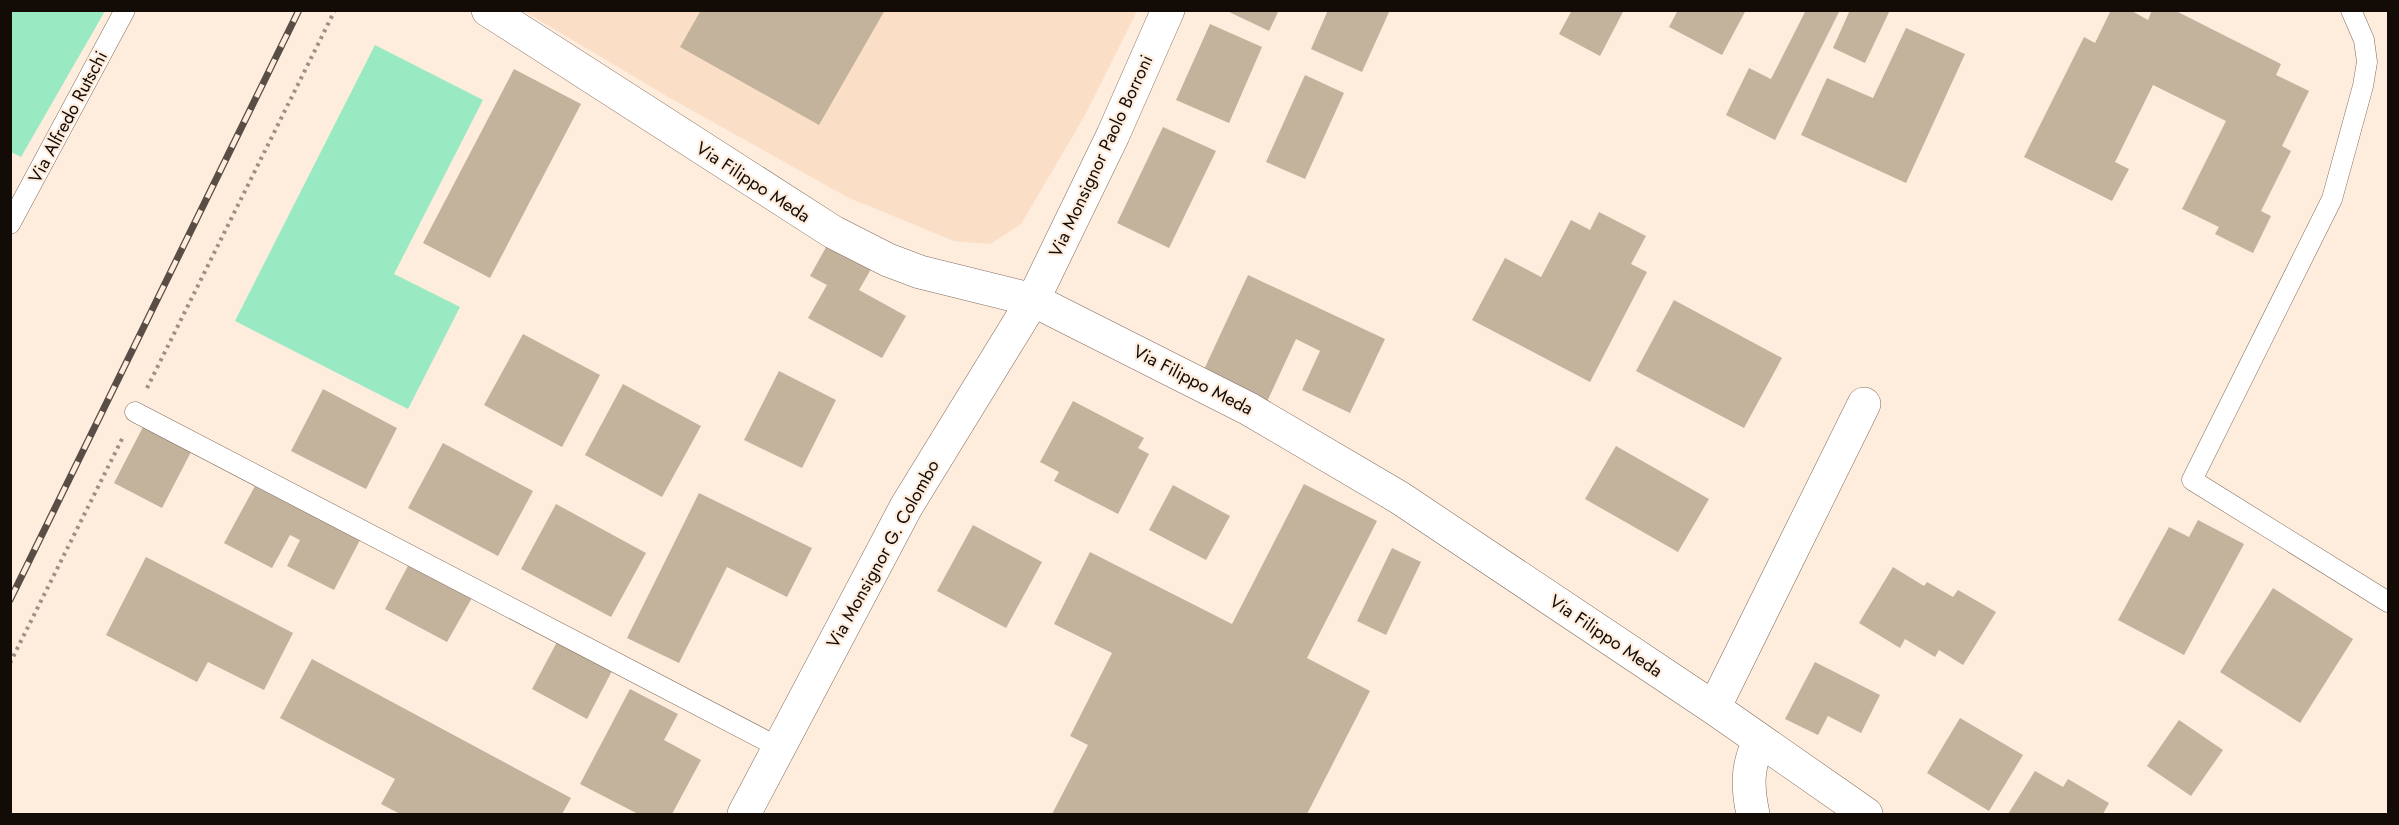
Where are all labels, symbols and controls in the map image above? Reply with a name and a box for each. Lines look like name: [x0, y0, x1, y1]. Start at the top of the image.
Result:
street label: Via Alfredo Rutschi: [22, 46, 114, 188]
street label: Via Monsignor Paolo Borroni: [1043, 51, 1159, 261]
street label: Via Filippo Meda: [691, 135, 815, 229]
street label: Via Filippo Meda: [1128, 339, 1258, 421]
street label: Via Monsignor G. Colombo: [820, 455, 946, 653]
street label: Via Filippo Meda: [1544, 588, 1668, 684]

